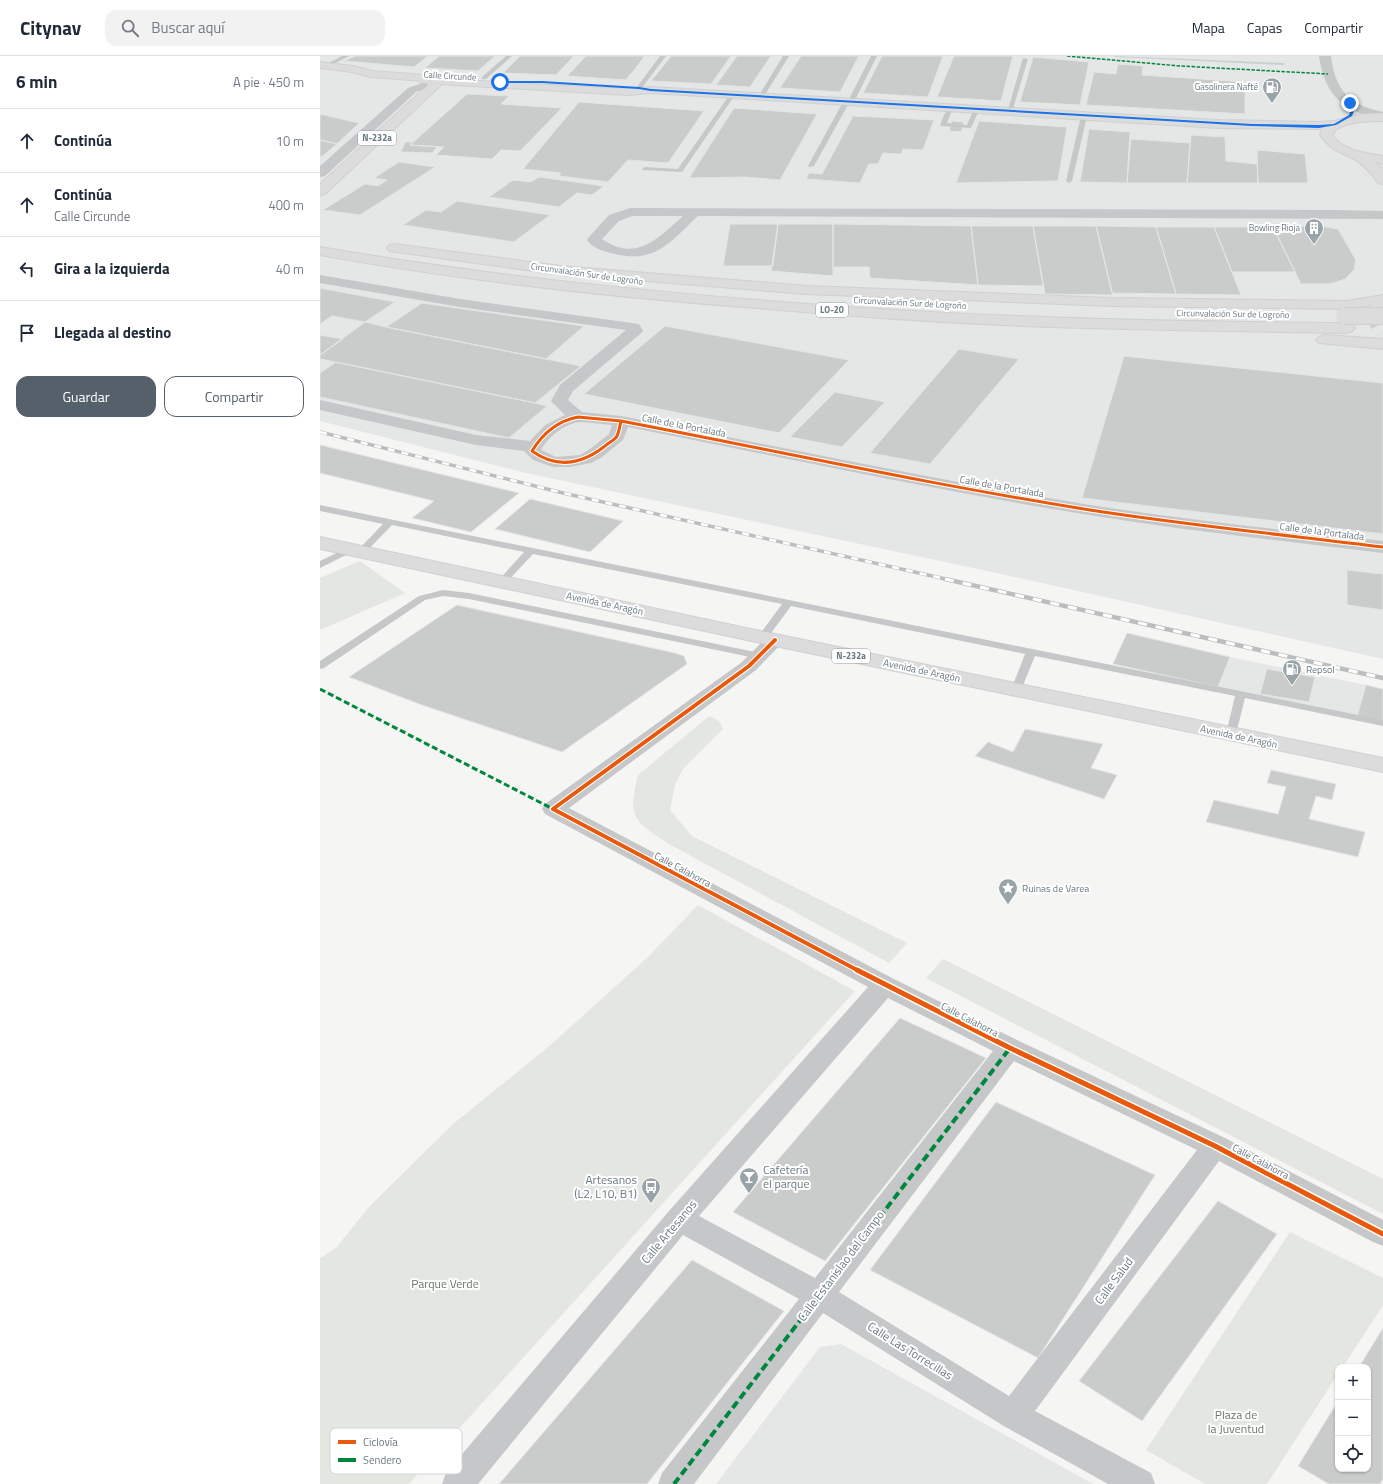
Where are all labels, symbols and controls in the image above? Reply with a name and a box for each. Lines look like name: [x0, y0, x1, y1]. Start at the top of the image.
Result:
search box: [105, 10, 385, 46]
text: Citynav: [20, 13, 81, 42]
text: Buscar aquí: [151, 16, 225, 39]
icon: search: [119, 17, 141, 39]
text: Mapa: [1192, 17, 1225, 38]
text: Capas: [1247, 17, 1282, 38]
text: Compartir: [1304, 17, 1363, 38]
street label: Calle Circunde: [423, 68, 477, 83]
text: 6 min: [16, 69, 57, 95]
text: A pie · 450 m: [233, 72, 304, 92]
route start: [491, 73, 509, 91]
fuel station icon: Gasolinera Naftë: [1261, 76, 1283, 104]
place label: Gasolinera Naftë: [1195, 80, 1258, 93]
route end: [1341, 94, 1359, 112]
text: Continúa: [54, 129, 112, 152]
icon: ahead: [16, 130, 38, 152]
text: 10 m: [276, 131, 304, 151]
road number: N-232a: [358, 131, 396, 145]
text: Continúa: [54, 183, 112, 206]
icon: ahead: [16, 194, 38, 216]
text: 400 m: [268, 195, 304, 215]
text: Calle Circunde: [54, 206, 130, 226]
building icon: Bowling Rioja: [1303, 217, 1325, 245]
place label: Bowling Rioja: [1249, 221, 1300, 234]
text: Gira a la izquierda: [54, 257, 170, 280]
icon: left: [16, 258, 38, 280]
text: 40 m: [276, 259, 304, 279]
street label: Circunvalación Sur de Logroño: [530, 259, 644, 288]
street label: Circunvalación Sur de Logroño: [853, 293, 967, 312]
road number: LO-20: [816, 303, 848, 317]
street label: Circunvalación Sur de Logroño: [1176, 306, 1290, 321]
text: Llegada al destino: [54, 321, 171, 344]
icon: arrive: [16, 322, 38, 344]
button: Guardar: [16, 376, 156, 417]
button: Compartir: [164, 376, 304, 417]
street label: Calle de la Portalada: [641, 410, 727, 441]
street label: Calle de la Portalada: [959, 472, 1045, 501]
street label: Calle de la Portalada: [1279, 519, 1365, 544]
street label: Avenida de Aragón: [565, 588, 645, 619]
road number: N-232a: [832, 649, 870, 663]
street label: Avenida de Aragón: [882, 655, 962, 686]
fuel station icon: Repsol: [1281, 658, 1303, 686]
place label: Repsol: [1306, 662, 1335, 677]
street label: Avenida de Aragón: [1199, 721, 1279, 752]
street label: Calle Calahorra: [652, 848, 714, 891]
place icon: Ruinas de Varea: [997, 877, 1019, 905]
place label: Ruinas de Varea: [1022, 881, 1089, 896]
street label: Calle Calahorra: [938, 999, 1001, 1040]
street label: Calle Calahorra: [1230, 1140, 1292, 1183]
place label: Cafetería el parque: [763, 1160, 810, 1193]
bar icon: Cafetería el parque: [738, 1166, 760, 1194]
place label: Artesanos (L2, L10, B1): [574, 1170, 637, 1203]
bus stop icon: Artesanos (L2, L10, B1): [640, 1176, 662, 1204]
street label: Calle Artesanos: [636, 1195, 701, 1268]
street label: Calle Estanislao del Campo: [792, 1206, 889, 1325]
street label: Calle Salud: [1090, 1253, 1138, 1308]
park label: Parque Verde: [411, 1274, 479, 1293]
street label: Calle Las Torrecillas: [864, 1317, 957, 1385]
map controls: [1335, 1364, 1371, 1472]
button: +: [1335, 1364, 1371, 1400]
button: −: [1335, 1400, 1371, 1436]
park label: Plaza de la Juventud: [1208, 1405, 1264, 1438]
legend: [330, 1428, 462, 1474]
text: Ciclovía: [363, 1434, 398, 1450]
button: locate: [1335, 1436, 1371, 1472]
text: Sendero: [363, 1452, 401, 1468]

